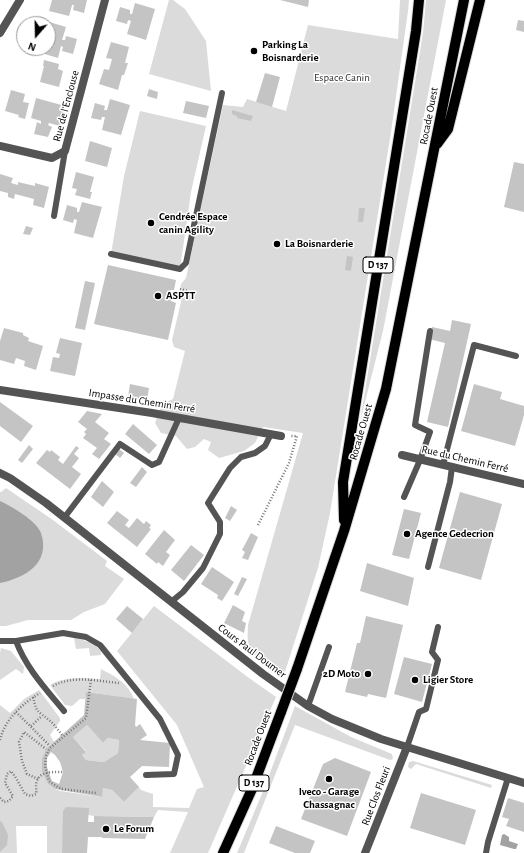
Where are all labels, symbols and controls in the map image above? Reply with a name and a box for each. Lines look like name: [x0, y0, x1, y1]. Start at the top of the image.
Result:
north arrow: [16, 16, 56, 56]
place label: Parking La Boisnarderie: [262, 38, 319, 64]
text: N: [27, 40, 38, 53]
marker: Parking La Boisnarderie: [249, 46, 259, 56]
street label: Rue de l'Enclouse: [50, 69, 82, 143]
park label: Espace Canin: [314, 71, 370, 85]
street label: Rocade Ouest: [417, 86, 441, 146]
place label: Cendrée Espace canin Agility: [159, 210, 227, 236]
marker: Cendrée Espace canin Agility: [146, 218, 156, 228]
place label: La Boisnarderie: [285, 237, 353, 251]
marker: La Boisnarderie: [272, 239, 282, 249]
road number: D 137: [363, 257, 393, 273]
place label: ASPTT: [166, 289, 195, 303]
marker: ASPTT: [153, 291, 163, 301]
street label: Impasse du Chemin Ferré: [88, 386, 196, 416]
street label: Rocade Ouest: [347, 402, 375, 462]
street label: Rue du Chemin Ferré: [420, 443, 510, 475]
place label: Agence Gedecrion: [415, 527, 494, 541]
marker: Agence Gedecrion: [402, 529, 412, 539]
street label: Cours Paul Doumer: [215, 621, 289, 681]
place label: 2D Moto: [323, 667, 360, 681]
marker: 2D Moto: [363, 669, 373, 679]
place label: Ligier Store: [423, 673, 473, 687]
marker: Ligier Store: [410, 675, 420, 685]
street label: Rocade Ouest: [241, 709, 275, 767]
street label: Rue Clos Fleuri: [359, 765, 393, 827]
marker: Iveco - Garage Chassagnac: [324, 774, 334, 784]
road number: D 137: [239, 775, 269, 791]
place label: Iveco - Garage Chassagnac: [299, 785, 359, 811]
place label: Le Forum: [114, 822, 154, 836]
marker: Le Forum: [101, 824, 111, 834]

